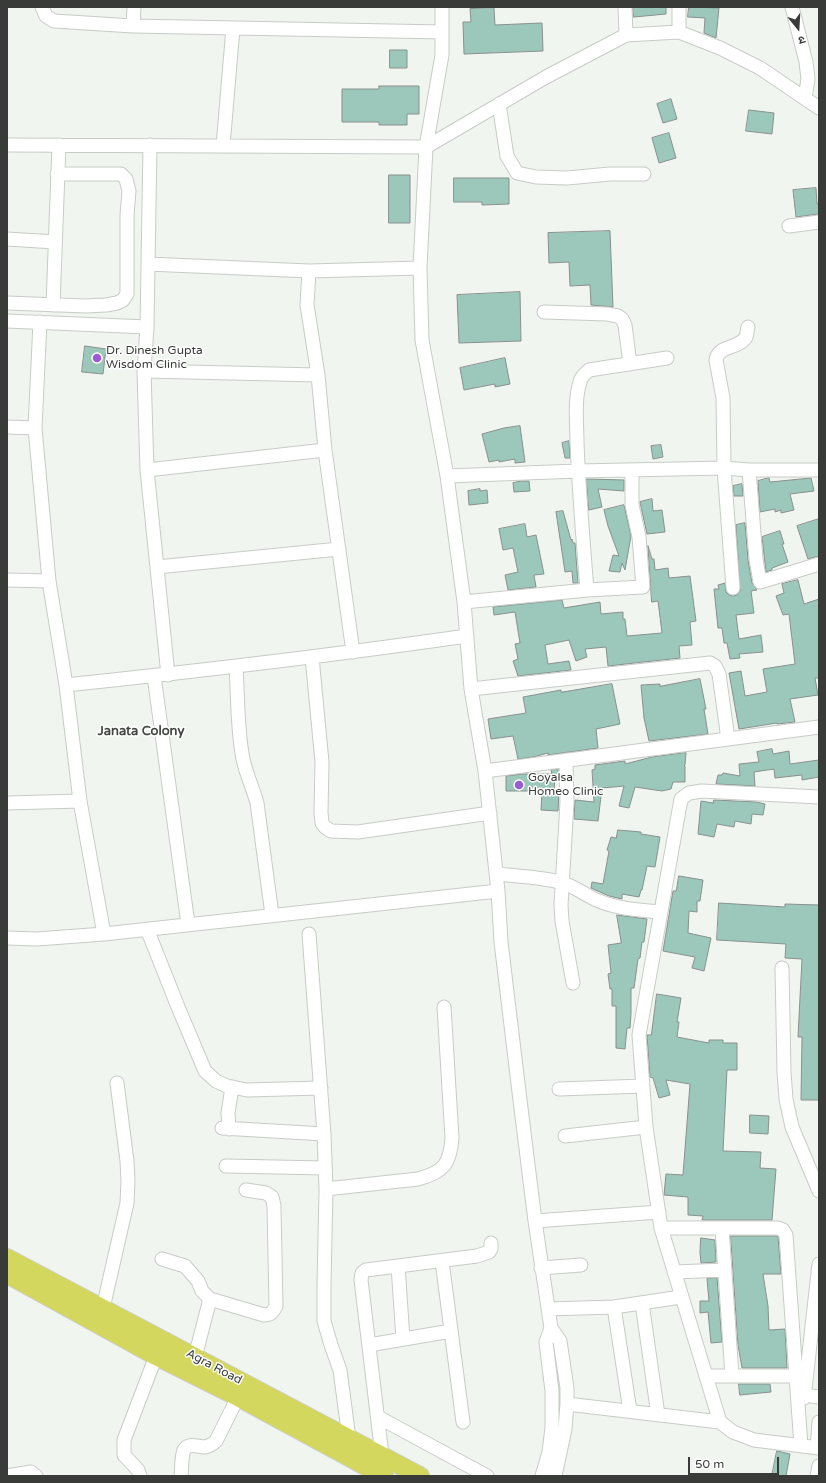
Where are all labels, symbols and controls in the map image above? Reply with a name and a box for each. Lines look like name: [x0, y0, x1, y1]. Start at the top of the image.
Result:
north arrow: [778, 8, 818, 48]
text: उ: [797, 33, 807, 47]
place label: Dr. Dinesh Gupta Wisdom Clinic: [106, 344, 203, 372]
marker: Dr. Dinesh Gupta Wisdom Clinic: [91, 352, 103, 364]
district label: Janata Colony: [98, 724, 184, 740]
place label: Goyalsa Homeo Clinic: [528, 771, 603, 799]
marker: Goyalsa Homeo Clinic: [513, 779, 525, 791]
street label: Agra Road: [184, 1346, 244, 1388]
scale bar: [690, 1449, 781, 1475]
text: 50 m: [695, 1457, 724, 1471]

